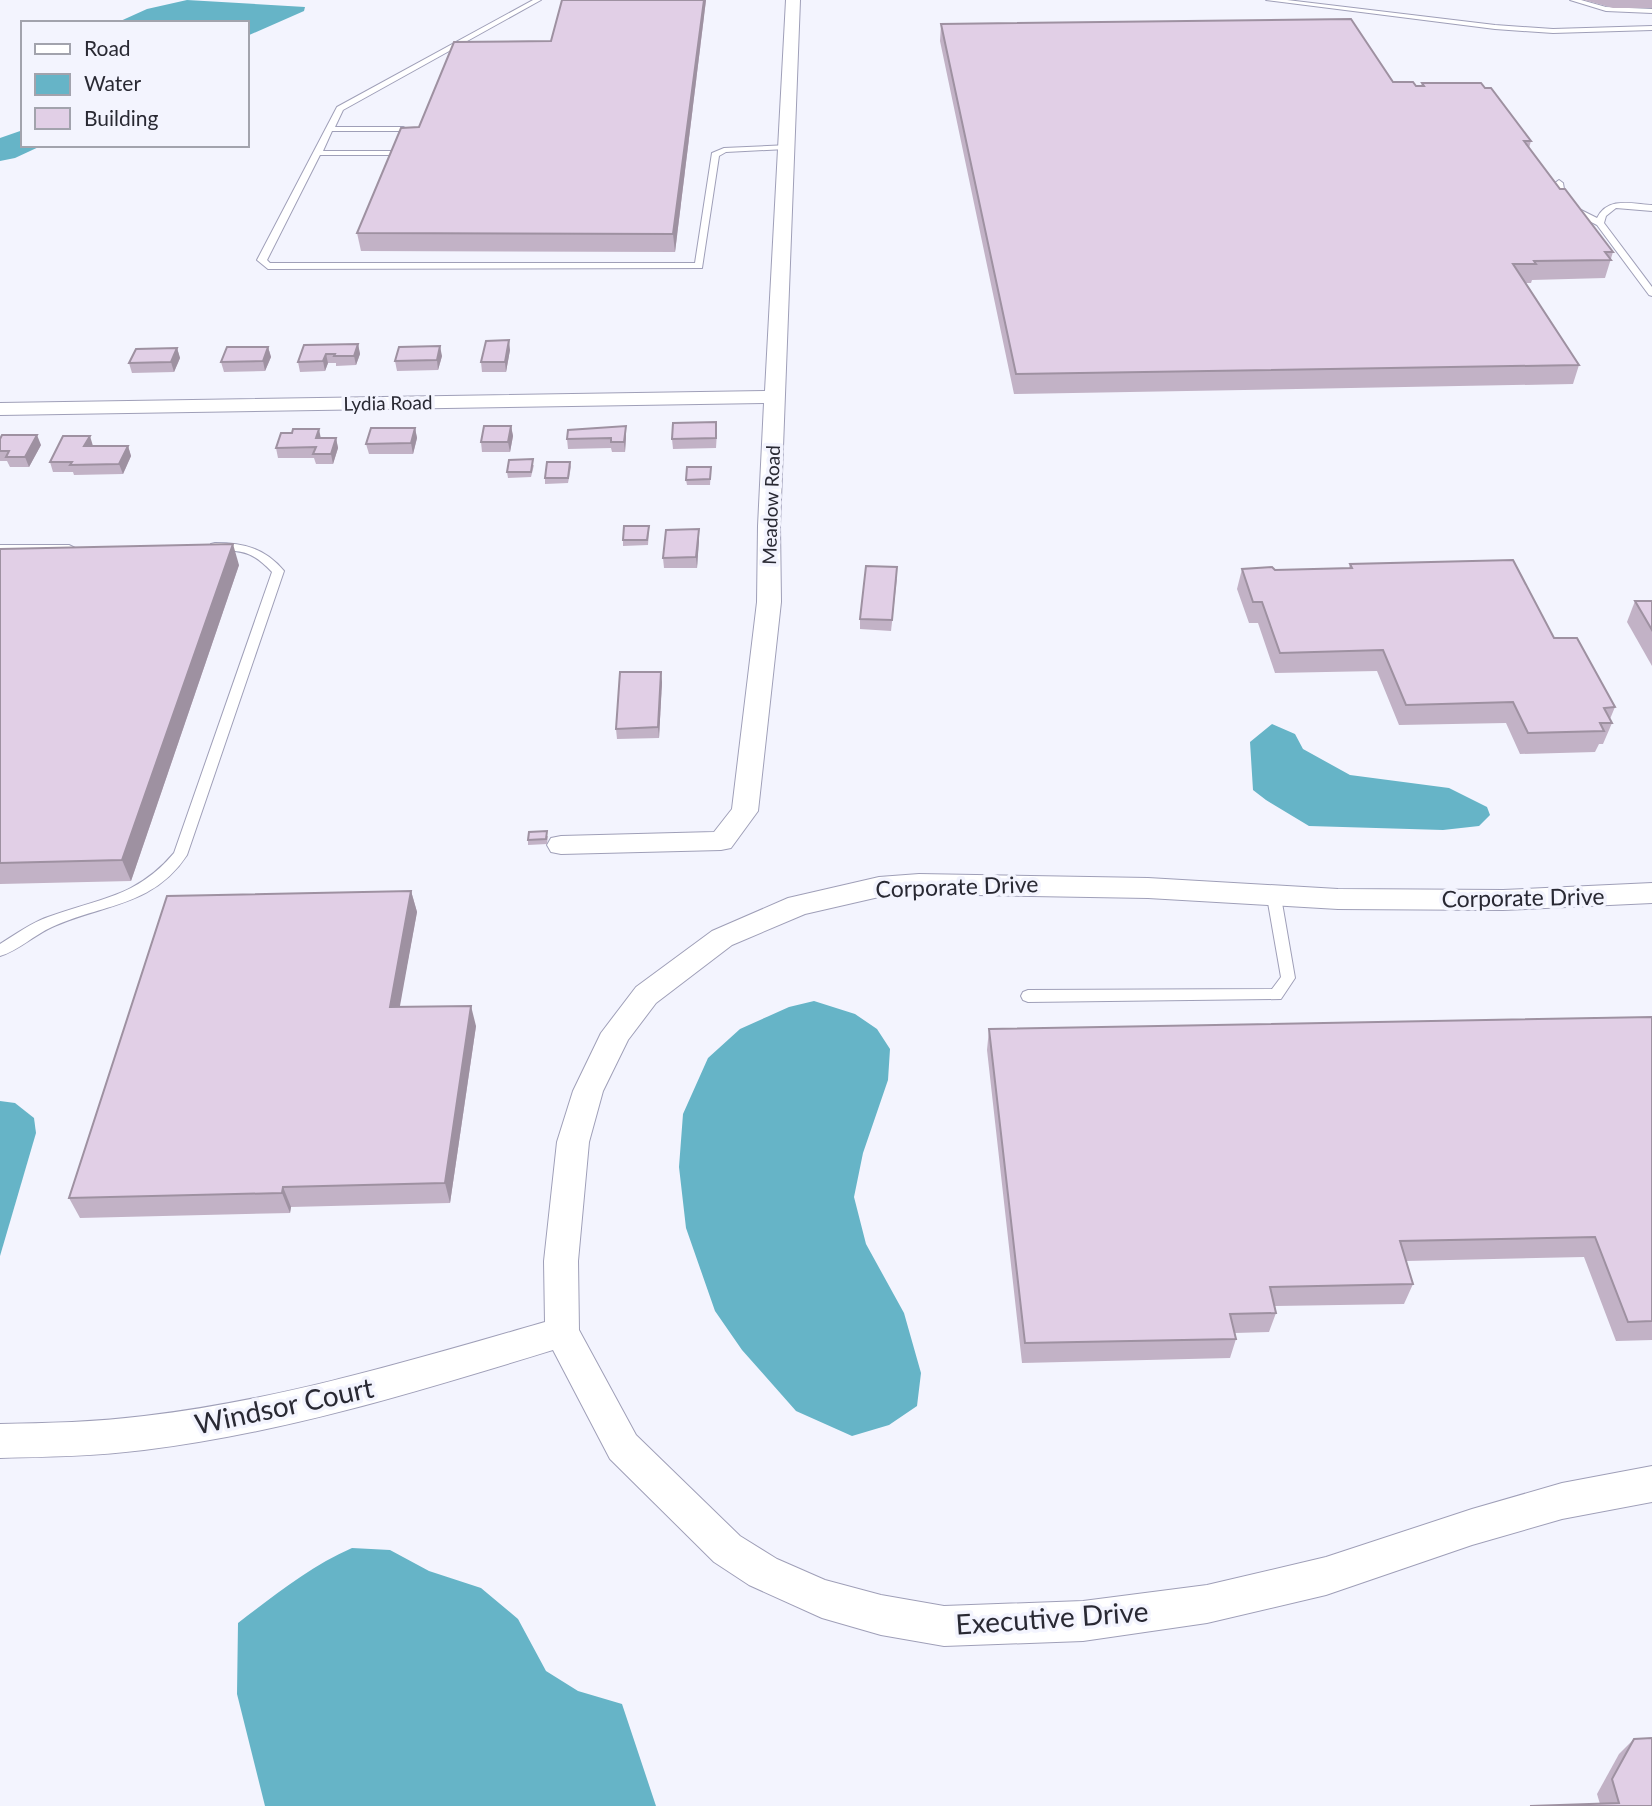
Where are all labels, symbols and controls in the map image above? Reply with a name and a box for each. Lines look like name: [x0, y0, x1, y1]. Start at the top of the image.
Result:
legend: [21, 21, 248, 147]
text: Road: [84, 35, 131, 60]
text: Water: [84, 70, 141, 95]
text: Building: [84, 105, 159, 130]
street label: Lydia Road: [343, 390, 433, 415]
street label: Meadow Road: [757, 445, 784, 565]
street label: Corporate Drive: [875, 869, 1039, 903]
street label: Corporate Drive: [1441, 882, 1605, 912]
street label: Windsor Court: [191, 1369, 376, 1441]
street label: Executive Drive: [954, 1593, 1150, 1641]

